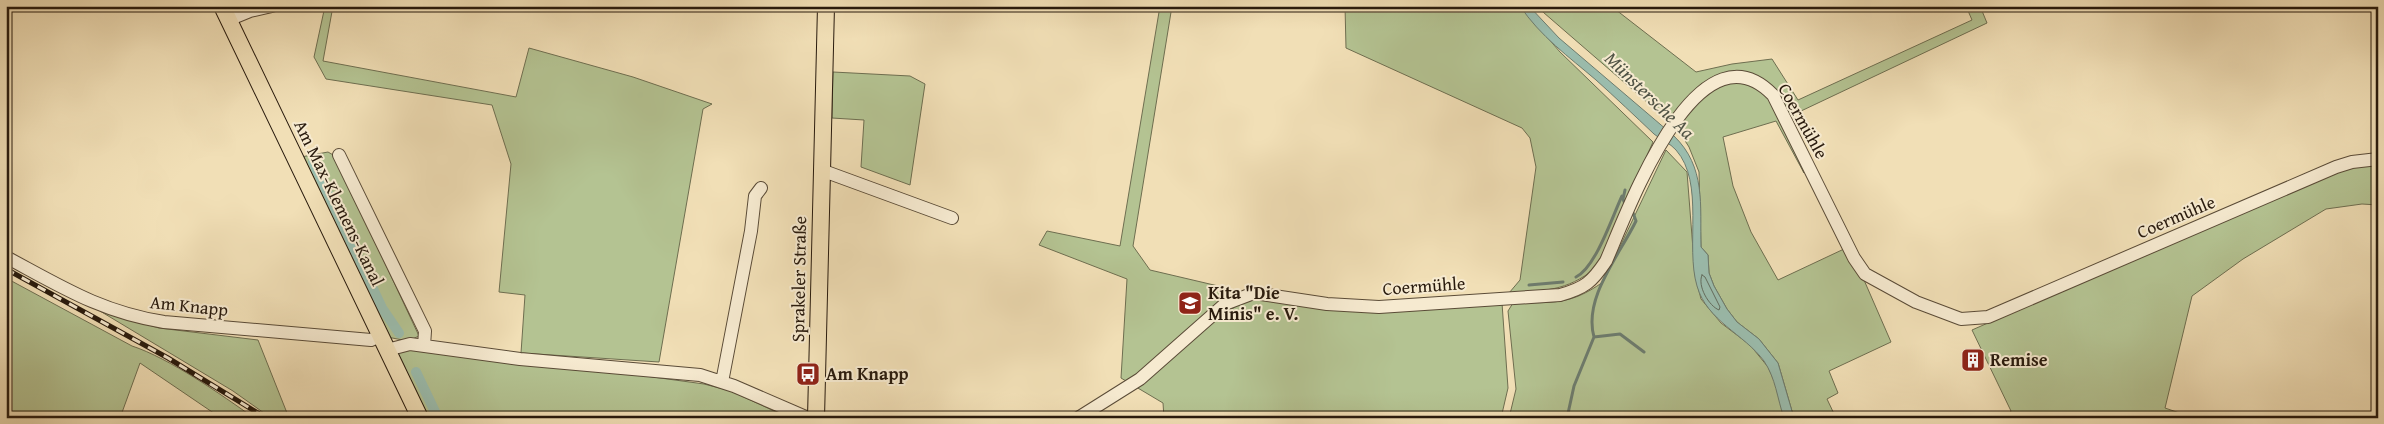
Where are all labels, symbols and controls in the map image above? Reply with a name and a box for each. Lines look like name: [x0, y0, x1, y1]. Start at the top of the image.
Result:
water label: Münstersche Aa: [1599, 45, 1702, 146]
street label: Coermühle: [1772, 78, 1835, 164]
street label: Am Max-Klemens-Kanal: [287, 115, 391, 290]
street label: Coermühle: [2132, 188, 2219, 245]
street label: Sprakeler Straße: [784, 216, 813, 342]
street label: Coermühle: [1382, 269, 1466, 302]
place label: Kita "Die Minis" e. V.: [1208, 279, 1298, 327]
street label: Am Knapp: [149, 288, 230, 323]
school or university icon: Kita "Die Minis" e. V.: [1177, 290, 1203, 316]
place label: Remise: [1990, 346, 2048, 373]
building icon: Remise: [1960, 347, 1986, 373]
place label: Am Knapp: [826, 360, 909, 387]
bus stop icon: Am Knapp: [795, 361, 821, 387]

